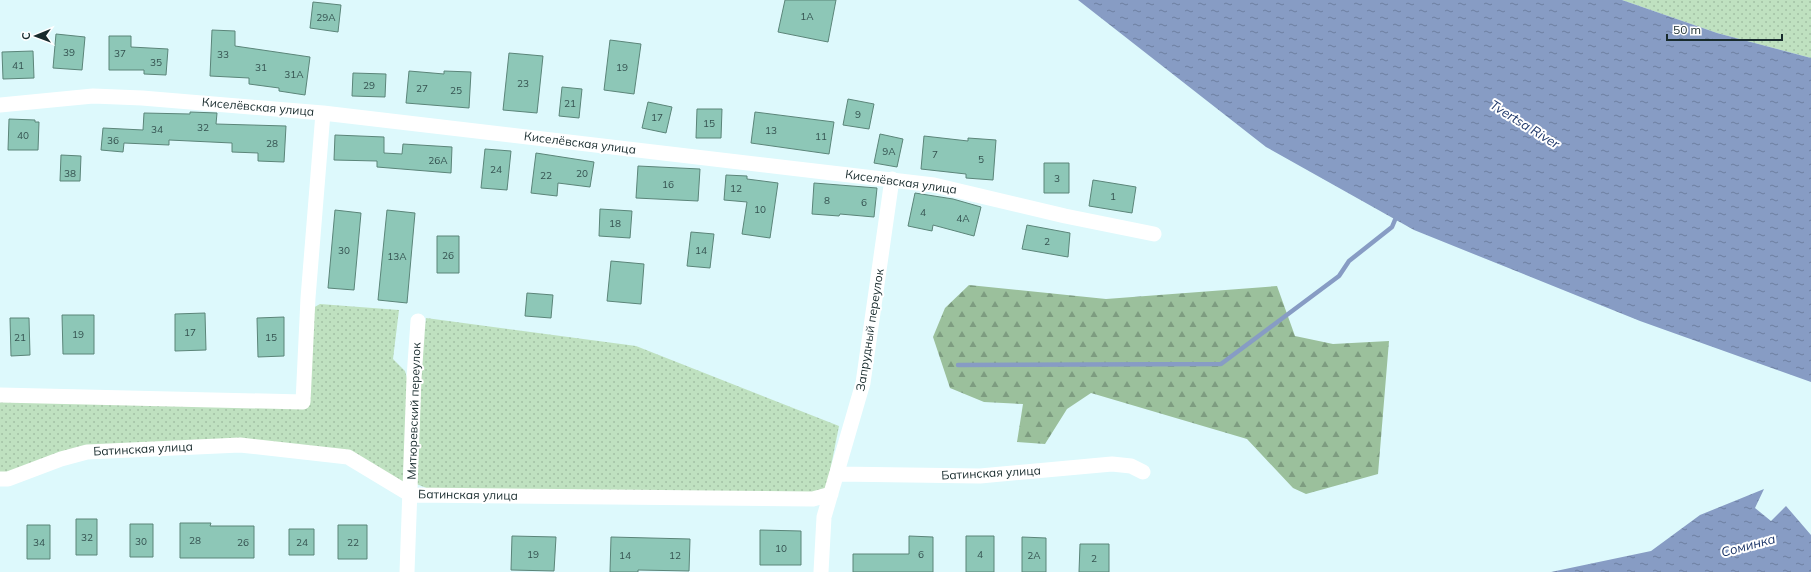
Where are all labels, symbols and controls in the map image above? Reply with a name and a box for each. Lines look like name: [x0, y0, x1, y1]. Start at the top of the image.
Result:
house number: 1А: [800, 10, 814, 23]
house number: 29А: [316, 11, 336, 24]
north arrow: [16, 16, 56, 56]
scale bar: [1667, 16, 1782, 42]
text: 50 m: [1673, 22, 1701, 37]
text: С: [19, 32, 33, 40]
house number: 39: [63, 46, 75, 59]
house number: 37: [114, 47, 126, 60]
house number: 33: [217, 48, 229, 61]
house number: 35: [150, 56, 162, 69]
house number: 41: [12, 59, 24, 72]
house number: 31: [255, 61, 267, 74]
house number: 19: [616, 61, 628, 74]
house number: 31А: [284, 68, 304, 81]
house number: 23: [517, 77, 529, 90]
house number: 29: [363, 79, 375, 92]
house number: 27: [416, 82, 428, 95]
house number: 25: [450, 84, 462, 97]
street label: Киселёвская улица: [201, 94, 315, 119]
water label: Tvertsa River: [1487, 96, 1564, 152]
house number: 21: [564, 97, 576, 110]
house number: 9: [855, 108, 861, 121]
house number: 17: [651, 111, 663, 124]
house number: 15: [703, 117, 715, 130]
house number: 32: [197, 121, 209, 134]
house number: 34: [151, 123, 163, 136]
house number: 13: [765, 124, 777, 137]
street label: Киселёвская улица: [523, 128, 637, 157]
house number: 40: [17, 129, 29, 142]
house number: 11: [815, 130, 827, 143]
house number: 36: [107, 134, 119, 147]
house number: 28: [266, 137, 278, 150]
house number: 9А: [882, 145, 896, 158]
house number: 7: [932, 148, 938, 161]
house number: 5: [978, 153, 984, 166]
house number: 26А: [428, 154, 448, 167]
house number: 24: [490, 163, 502, 176]
street label: Киселёвская улица: [844, 166, 958, 197]
house number: 38: [64, 167, 76, 180]
house number: 20: [576, 167, 588, 180]
house number: 22: [540, 169, 552, 182]
house number: 3: [1054, 172, 1060, 185]
house number: 16: [662, 178, 674, 191]
house number: 12: [730, 182, 742, 195]
house number: 1: [1110, 190, 1116, 203]
house number: 8: [824, 194, 830, 207]
house number: 6: [861, 196, 867, 209]
house number: 10: [754, 203, 766, 216]
house number: 4: [920, 206, 926, 219]
house number: 4А: [956, 212, 970, 225]
house number: 18: [609, 217, 621, 230]
house number: 2: [1044, 235, 1050, 248]
house number: 30: [338, 244, 350, 257]
house number: 14: [695, 244, 707, 257]
house number: 26: [442, 249, 454, 262]
house number: 13А: [387, 250, 407, 263]
street label: Запрудный переулок: [852, 267, 887, 392]
house number: 17: [184, 326, 196, 339]
house number: 19: [72, 328, 84, 341]
house number: 21: [14, 331, 26, 344]
house number: 15: [265, 331, 277, 344]
street label: Митюревский переулок: [404, 342, 423, 480]
street label: Батинская улица: [93, 438, 193, 459]
street label: Батинская улица: [941, 462, 1041, 483]
street label: Батинская улица: [418, 486, 518, 503]
water label: Соминка: [1719, 530, 1777, 560]
house number: 32: [81, 531, 93, 544]
house number: 28: [189, 534, 201, 547]
house number: 30: [135, 535, 147, 548]
house number: 34: [33, 536, 45, 549]
house number: 26: [237, 536, 249, 549]
house number: 24: [296, 536, 308, 549]
house number: 22: [347, 536, 359, 549]
house number: 10: [775, 542, 787, 555]
house number: 19: [527, 548, 539, 561]
house number: 6: [918, 548, 924, 561]
house number: 4: [977, 548, 983, 561]
house number: 14: [619, 549, 631, 562]
house number: 12: [669, 549, 681, 562]
house number: 2А: [1027, 549, 1041, 562]
house number: 2: [1091, 552, 1097, 565]

